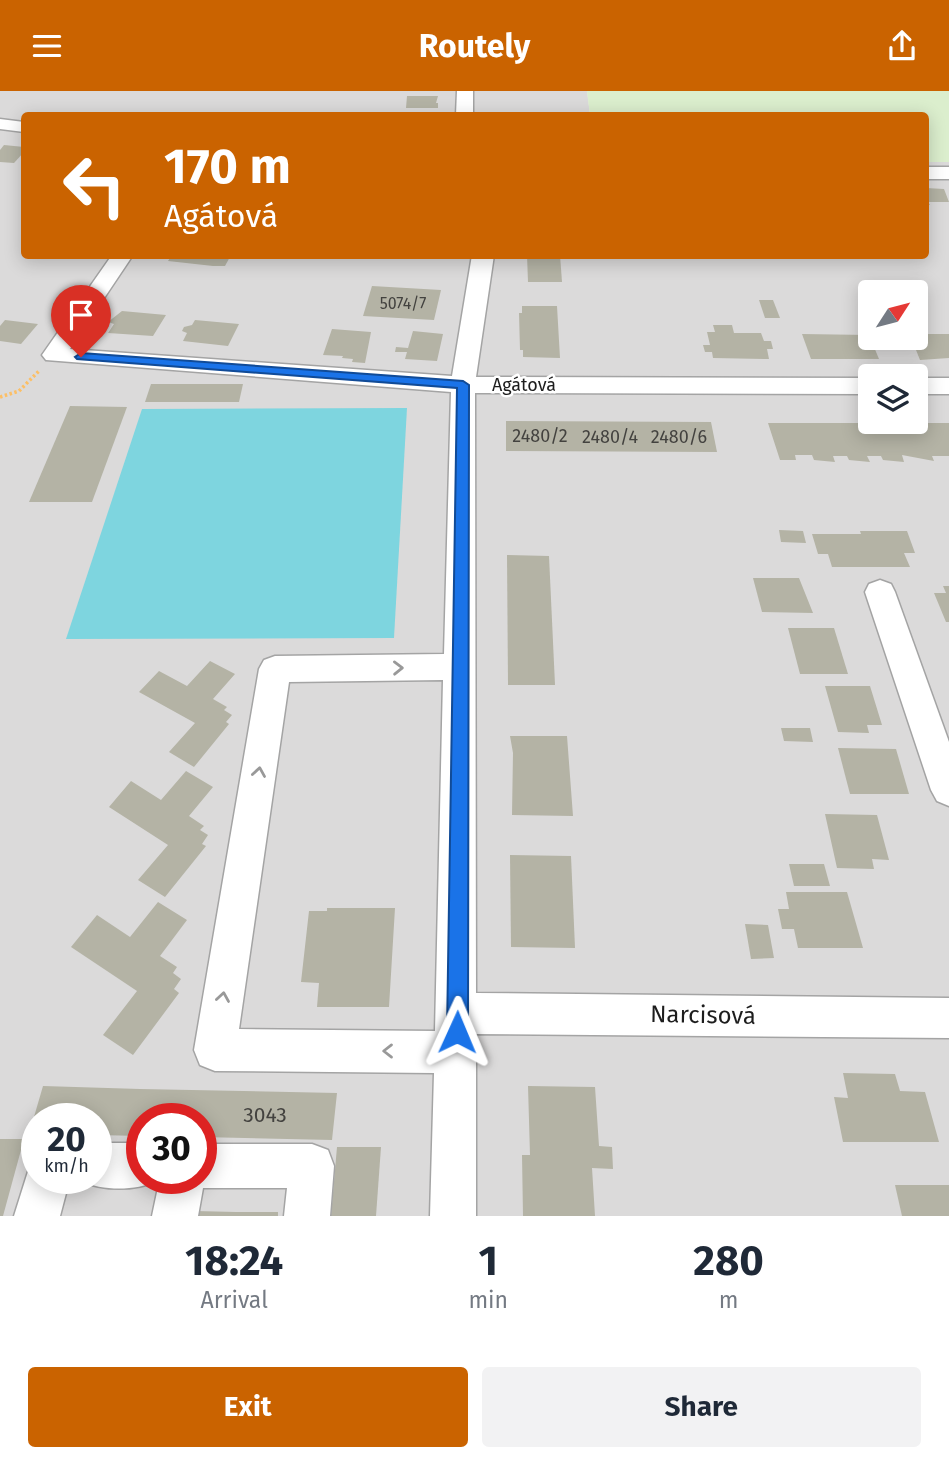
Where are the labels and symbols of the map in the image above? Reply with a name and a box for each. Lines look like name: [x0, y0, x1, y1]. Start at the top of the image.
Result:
north arrow: [858, 280, 928, 350]
pin: [51, 285, 111, 357]
house number: 5074/7: [380, 294, 426, 313]
street label: Agátová: [492, 374, 556, 396]
house number: 2480/2: [512, 425, 568, 447]
house number: 2480/4: [582, 426, 638, 448]
house number: 2480/6: [651, 426, 707, 448]
one-way arrow: [393, 660, 404, 675]
one-way arrow: [251, 766, 266, 778]
one-way arrow: [216, 991, 231, 1002]
position arrow: [420, 995, 494, 1069]
street label: Narcisová: [650, 1000, 756, 1030]
one-way arrow: [383, 1044, 394, 1059]
house number: 3043: [243, 1102, 287, 1128]
speed limit sign: 30: [126, 1103, 217, 1194]

